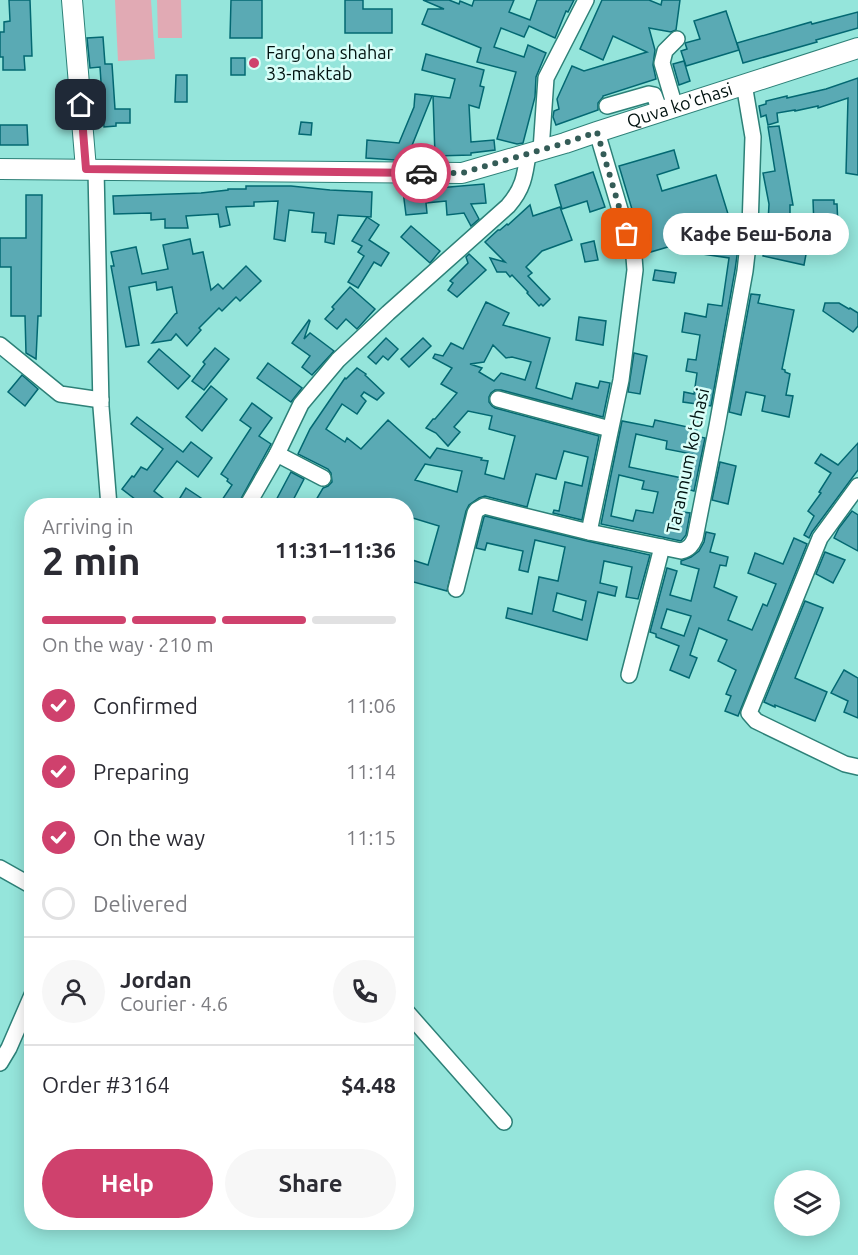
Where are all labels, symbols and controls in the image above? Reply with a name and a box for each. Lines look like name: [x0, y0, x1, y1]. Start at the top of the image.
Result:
place label: Farg'ona shahar 33-maktab: [266, 42, 394, 83]
marker: Farg'ona shahar 33-maktab: [247, 56, 261, 70]
street label: Quva ko'chasi: [624, 78, 735, 132]
pin: [55, 79, 106, 130]
icon: home: [64, 88, 97, 121]
courier: [391, 143, 451, 203]
icon: car: [405, 157, 438, 190]
pin: [601, 208, 652, 259]
callout: Кафе Беш-Бола: [663, 213, 849, 255]
icon: bag: [610, 217, 643, 250]
text: Кафе Беш-Бола: [680, 222, 832, 245]
street label: Tarannum koʻchasi: [662, 386, 712, 535]
text: Arriving in: [42, 515, 133, 538]
text: 11:31–11:36: [275, 537, 396, 562]
text: 2 min: [42, 539, 141, 582]
text: On the way · 210 m: [42, 633, 214, 656]
icon: check: [42, 689, 75, 722]
text: Confirmed: [93, 693, 198, 718]
text: 11:06: [346, 694, 396, 717]
icon: check: [42, 755, 75, 788]
text: Preparing: [93, 759, 190, 784]
text: 11:14: [346, 760, 396, 783]
icon: check: [42, 821, 75, 854]
text: On the way: [93, 825, 205, 850]
text: 11:15: [346, 826, 396, 849]
text: Delivered: [93, 891, 188, 916]
button: person: [42, 960, 105, 1023]
button: phone: [333, 960, 396, 1023]
text: Jordan: [120, 967, 192, 992]
text: Courier · 4.6: [120, 992, 228, 1015]
text: Order #3164: [42, 1072, 170, 1097]
text: $4.48: [341, 1072, 396, 1097]
button: Help: [42, 1149, 213, 1218]
button: Share: [225, 1149, 396, 1218]
map controls: [774, 1170, 840, 1236]
button: layers: [774, 1170, 840, 1236]

